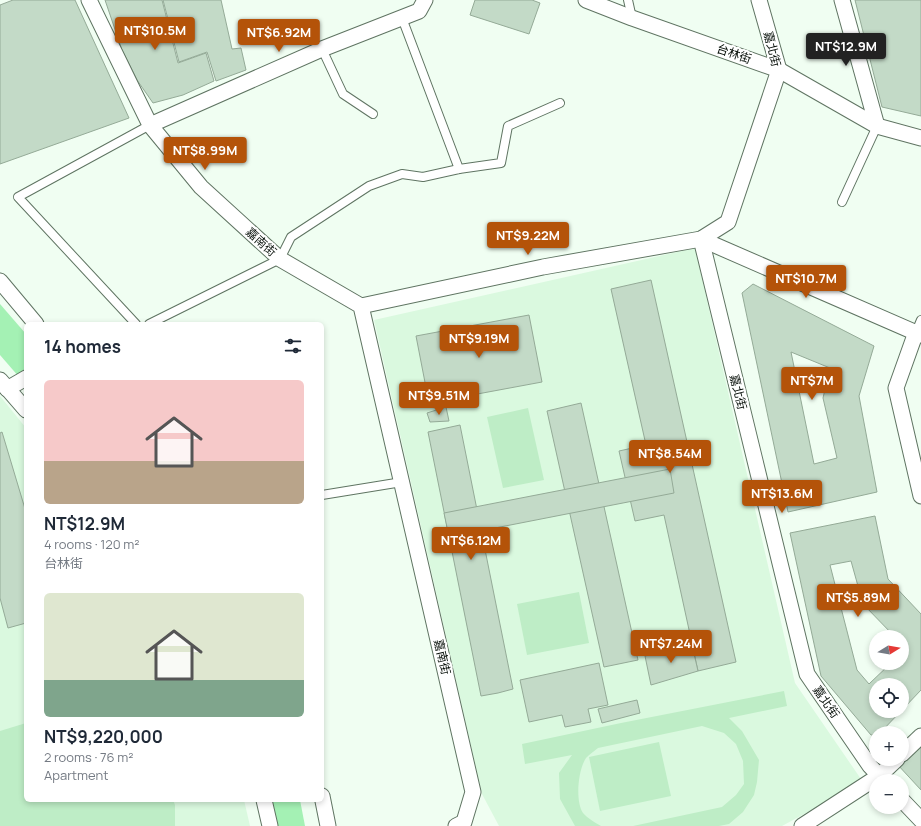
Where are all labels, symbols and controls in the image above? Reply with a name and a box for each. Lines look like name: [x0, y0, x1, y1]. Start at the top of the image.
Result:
pin: NT$10.5M: [114, 17, 196, 51]
pin: NT$6.92M: [238, 19, 320, 53]
text: NT$10.5M: [124, 21, 186, 39]
text: NT$6.92M: [247, 23, 311, 41]
street label: 嘉北街: [760, 29, 785, 68]
pin: NT$12.9M: [805, 33, 887, 67]
text: NT$12.9M: [815, 37, 877, 55]
street label: 台林街: [714, 40, 754, 67]
pin: NT$8.99M: [164, 137, 246, 171]
text: NT$8.99M: [173, 141, 237, 159]
pin: NT$9.22M: [487, 222, 569, 256]
street label: 嘉南街: [242, 223, 280, 260]
text: NT$9.22M: [496, 226, 560, 244]
pin: NT$10.7M: [765, 265, 847, 299]
text: NT$10.7M: [775, 269, 837, 287]
pin: NT$9.19M: [438, 325, 520, 359]
text: NT$9.19M: [449, 329, 509, 347]
text: 14 homes: [44, 335, 121, 358]
icon: filters: [282, 335, 304, 357]
pin: NT$7M: [784, 367, 840, 401]
text: NT$7M: [790, 371, 834, 389]
street label: 嘉北街: [726, 372, 751, 411]
pin: NT$9.51M: [398, 382, 480, 416]
text: NT$9.51M: [408, 386, 470, 404]
icon: home: [138, 406, 210, 478]
pin: NT$8.54M: [629, 440, 711, 474]
text: NT$8.54M: [638, 444, 702, 462]
pin: NT$13.6M: [741, 480, 823, 514]
text: NT$13.6M: [751, 484, 813, 502]
text: NT$12.9M: [44, 512, 125, 535]
pin: NT$6.12M: [430, 527, 512, 561]
text: NT$6.12M: [441, 531, 501, 549]
text: 4 rooms · 120 m²: [44, 535, 139, 553]
text: 台林街: [44, 554, 83, 572]
pin: NT$5.89M: [817, 584, 899, 618]
text: NT$5.89M: [826, 588, 890, 606]
icon: home: [138, 619, 210, 691]
pin: NT$7.24M: [630, 630, 712, 664]
north arrow: [869, 630, 909, 670]
map controls: [869, 630, 909, 814]
text: NT$7.24M: [640, 634, 702, 652]
street label: 嘉南街: [430, 637, 455, 676]
button: locate: [869, 678, 909, 718]
street label: 嘉北街: [809, 682, 844, 721]
text: NT$9,220,000: [44, 725, 163, 748]
button: +: [869, 726, 909, 766]
text: 2 rooms · 76 m²: [44, 748, 133, 766]
text: Apartment: [44, 766, 108, 784]
button: −: [869, 774, 909, 814]

